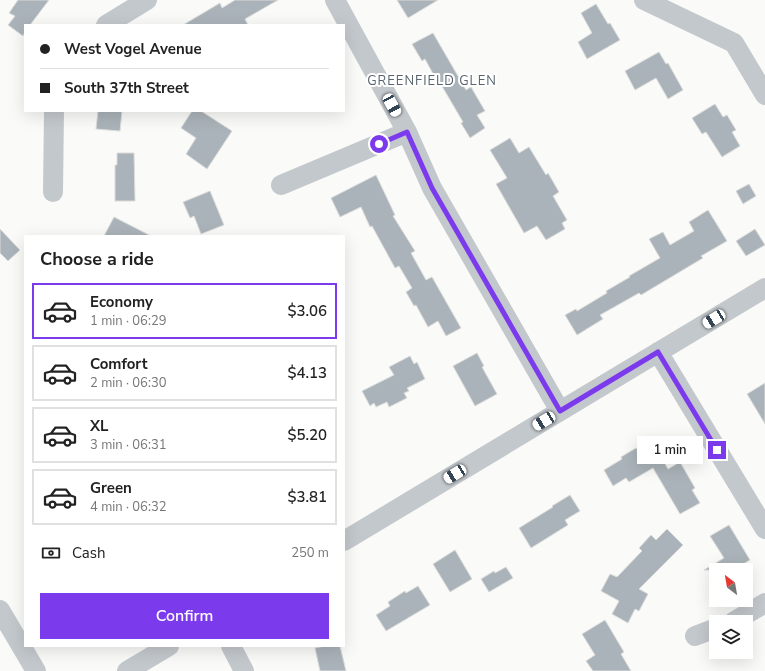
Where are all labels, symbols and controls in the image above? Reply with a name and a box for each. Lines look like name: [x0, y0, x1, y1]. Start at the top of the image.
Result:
text: West Vogel Avenue: [64, 39, 202, 59]
district label: GREENFIELD GLEN: [367, 72, 497, 90]
text: South 37th Street: [64, 78, 189, 98]
car: [381, 92, 403, 118]
route start: [370, 135, 388, 153]
text: Choose a ride: [40, 247, 154, 271]
text: Economy: [90, 292, 153, 312]
icon: car: [42, 293, 78, 329]
text: $3.06: [287, 301, 327, 321]
car: [701, 308, 727, 330]
text: 1 min · 06:29: [90, 312, 166, 330]
text: Comfort: [90, 354, 147, 374]
icon: car: [42, 355, 78, 391]
text: $4.13: [287, 363, 327, 383]
text: 2 min · 06:30: [90, 374, 166, 392]
car: [531, 410, 557, 432]
text: XL: [90, 416, 109, 436]
icon: car: [42, 417, 78, 453]
text: $5.20: [287, 425, 327, 445]
text: 3 min · 06:31: [90, 436, 166, 454]
callout: 1 min: [637, 436, 703, 464]
text: 1 min: [653, 441, 687, 459]
route end: [708, 441, 726, 459]
car: [442, 463, 468, 485]
text: Green: [90, 478, 132, 498]
icon: car: [42, 479, 78, 515]
text: $3.81: [287, 487, 327, 507]
text: 4 min · 06:32: [90, 498, 166, 516]
icon: cash: [40, 542, 62, 564]
text: Cash: [72, 543, 106, 563]
text: 250 m: [291, 544, 329, 562]
north arrow: [709, 563, 753, 607]
map controls: [709, 563, 753, 659]
button: Confirm: [40, 593, 329, 639]
button: layers: [709, 615, 753, 659]

